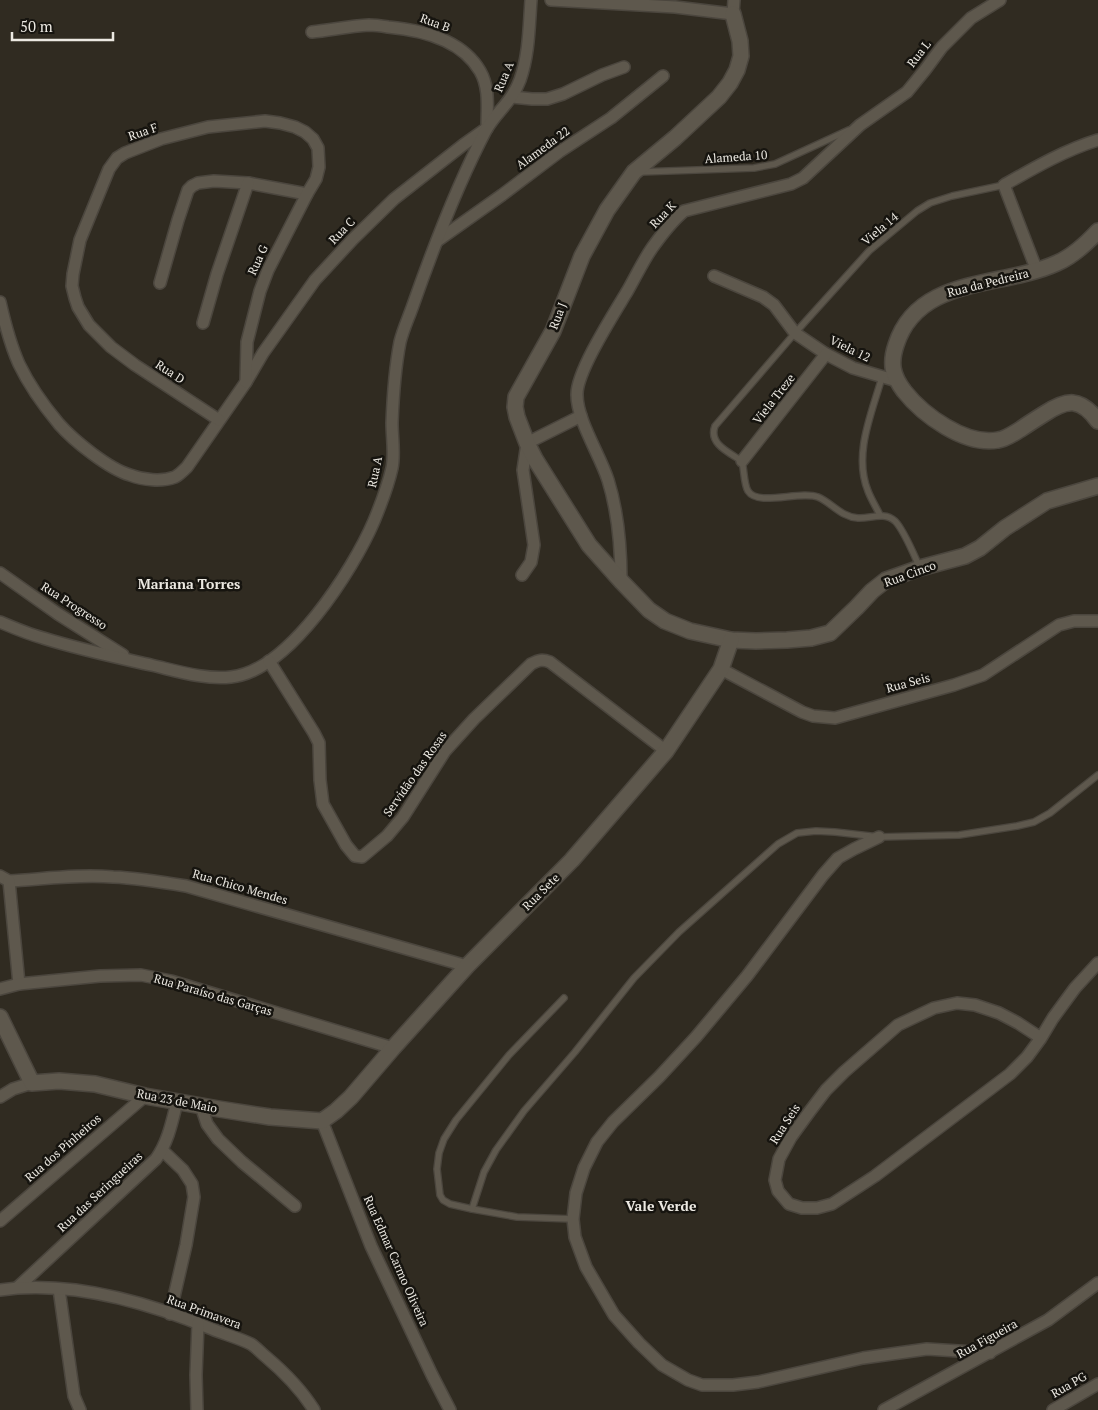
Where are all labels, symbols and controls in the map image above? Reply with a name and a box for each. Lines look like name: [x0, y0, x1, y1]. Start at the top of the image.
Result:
scale bar: [12, 10, 114, 42]
street label: Rua B: [418, 10, 452, 35]
text: 50 m: [20, 16, 53, 36]
street label: Rua L: [903, 37, 934, 70]
street label: Rua A: [490, 59, 517, 94]
street label: Rua F: [126, 120, 159, 144]
street label: Alameda 22: [513, 123, 572, 172]
street label: Alameda 10: [704, 147, 768, 166]
street label: Rua K: [646, 198, 679, 231]
street label: Viela 14: [858, 209, 902, 248]
street label: Rua C: [325, 214, 358, 247]
street label: Rua G: [244, 242, 271, 277]
street label: Rua da Pedreira: [946, 265, 1030, 300]
street label: Rua J: [546, 300, 569, 331]
street label: Viela 12: [827, 332, 873, 365]
street label: Rua D: [153, 357, 188, 387]
street label: Viela Treze: [749, 371, 798, 427]
street label: Rua A: [364, 454, 385, 489]
street label: Rua Cinco: [882, 557, 938, 590]
district label: Mariana Torres: [138, 574, 240, 593]
street label: Rua Progresso: [38, 579, 110, 633]
street label: Rua Seis: [884, 669, 931, 696]
street label: Servidão das Rosas: [380, 728, 450, 819]
street label: Rua Chico Mendes: [191, 866, 289, 907]
street label: Rua Sete: [519, 870, 562, 913]
street label: Rua Paraíso das Garças: [152, 970, 274, 1019]
street label: Rua 23 de Maio: [136, 1085, 219, 1116]
street label: Rua Seis: [766, 1101, 803, 1147]
street label: Rua dos Pinheiros: [22, 1110, 104, 1185]
street label: Rua das Seringueiras: [54, 1148, 145, 1235]
street label: Rua Edmar Carmo Oliveira: [361, 1193, 432, 1329]
district label: Vale Verde: [626, 1196, 697, 1215]
street label: Rua Primavera: [165, 1291, 243, 1332]
street label: Rua Figueira: [954, 1316, 1020, 1361]
street label: Rua PG: [1048, 1368, 1090, 1401]

